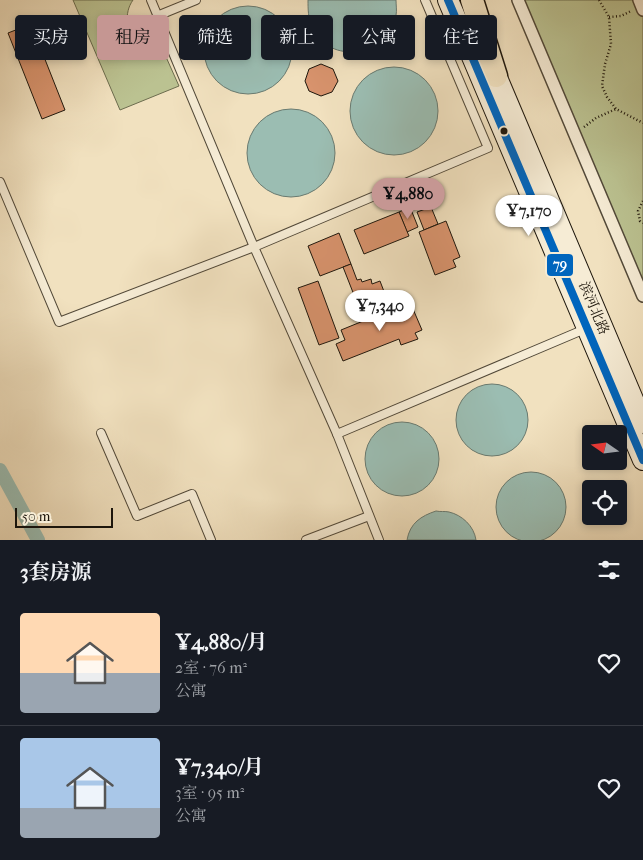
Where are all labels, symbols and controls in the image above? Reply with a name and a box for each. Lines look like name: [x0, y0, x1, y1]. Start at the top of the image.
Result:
chip: 买房: [15, 15, 87, 60]
chip: 租房: [97, 15, 169, 60]
chip: 筛选: [179, 15, 251, 60]
chip: 新上: [261, 15, 333, 60]
chip: 公寓: [343, 15, 415, 60]
chip: 住宅: [425, 15, 497, 60]
unlabelled marker: [499, 126, 509, 136]
pin: ¥4,880: [367, 178, 449, 220]
text: ¥4,880: [383, 184, 433, 203]
pin: ¥7,170: [488, 194, 570, 237]
text: ¥7,170: [506, 201, 552, 220]
line badge: 79: [546, 253, 574, 277]
text: 79: [552, 256, 567, 273]
street label: 滨河北路: [575, 279, 613, 337]
pin: ¥7,340: [339, 290, 421, 332]
text: ¥7,340: [356, 296, 404, 315]
north arrow: [582, 425, 628, 470]
map controls: [582, 425, 627, 525]
button: locate: [582, 480, 627, 525]
scale bar: [15, 505, 112, 528]
text: 50 m: [22, 508, 50, 525]
icon: filters: [595, 556, 623, 584]
text: 3套房源: [20, 560, 92, 584]
text: ¥4,880/月: [175, 630, 267, 654]
icon: home: [60, 633, 120, 693]
icon: heart: [595, 649, 623, 677]
text: 2室 · 76 m²: [175, 658, 247, 677]
text: 公寓: [175, 681, 207, 700]
text: ¥7,340/月: [175, 755, 264, 779]
icon: home: [60, 758, 120, 818]
icon: heart: [595, 774, 623, 802]
text: 3室 · 95 m²: [175, 783, 244, 802]
text: 公寓: [175, 806, 207, 825]

